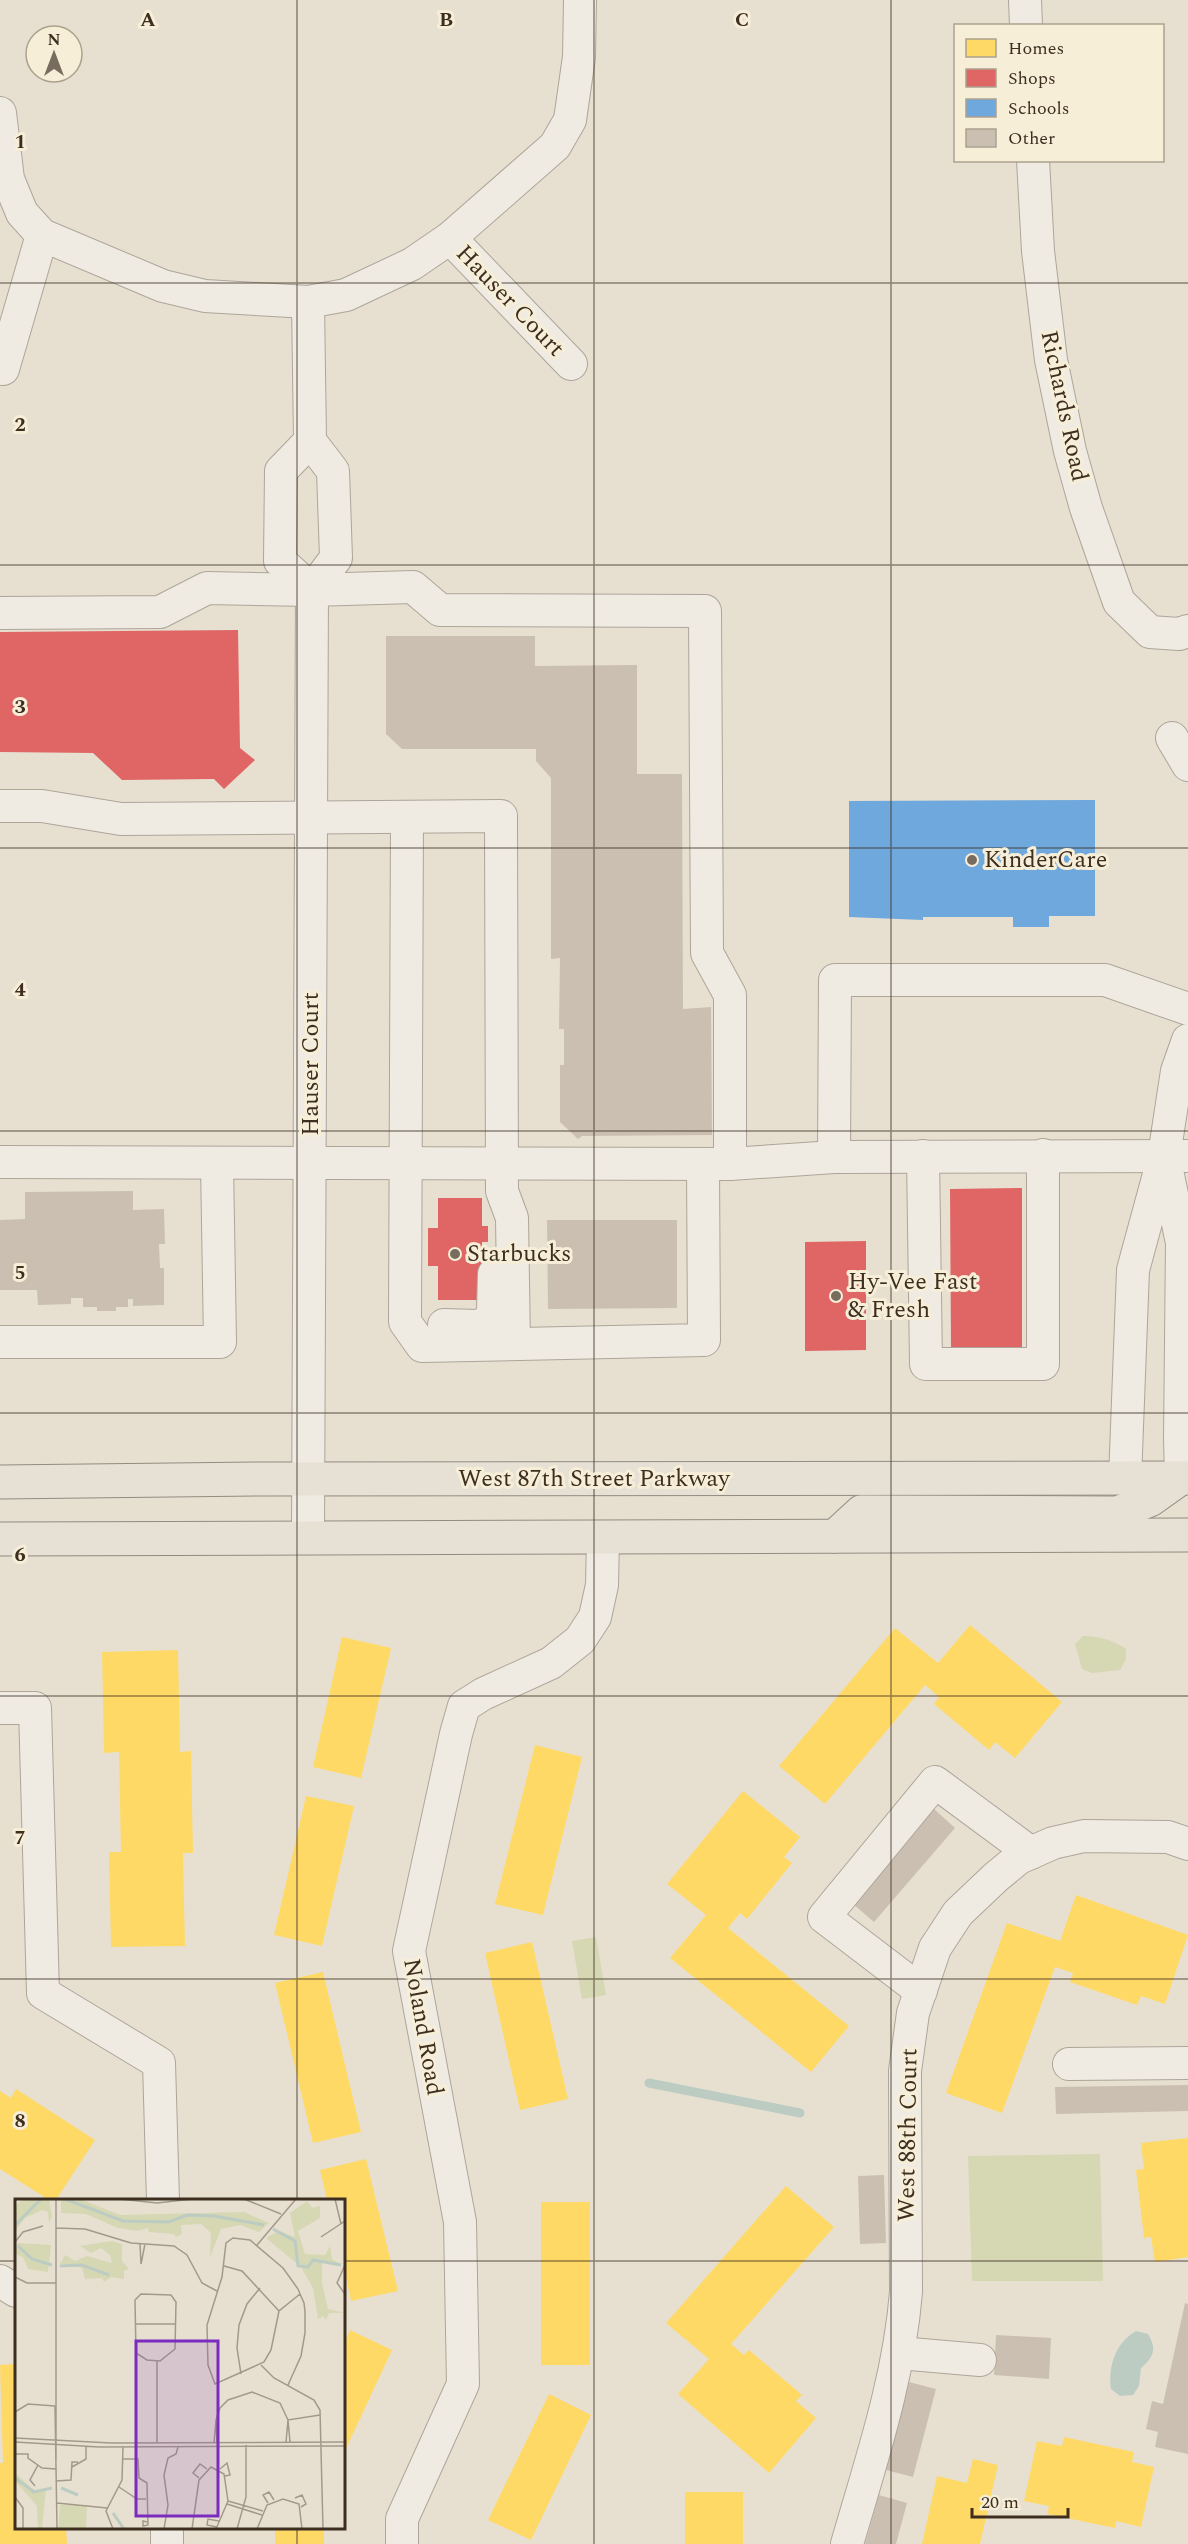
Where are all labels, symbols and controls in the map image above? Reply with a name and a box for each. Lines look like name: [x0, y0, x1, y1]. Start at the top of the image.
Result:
text: A: [140, 5, 156, 35]
text: B: [439, 5, 453, 35]
text: C: [735, 5, 749, 35]
north arrow: [24, 24, 84, 84]
legend: [954, 24, 1164, 162]
text: N: [47, 28, 61, 52]
text: Homes: [1008, 35, 1064, 62]
text: Shops: [1008, 65, 1056, 92]
text: Schools: [1008, 95, 1070, 122]
text: Other: [1008, 125, 1055, 152]
text: 1: [14, 127, 26, 157]
street label: Hauser Court: [447, 237, 573, 365]
street label: Richards Road: [1030, 327, 1098, 485]
text: 2: [14, 410, 26, 440]
text: 3: [14, 692, 26, 722]
place label: KinderCare: [984, 842, 1107, 878]
marker: KinderCare: [965, 853, 979, 867]
text: 4: [14, 975, 26, 1005]
street label: Hauser Court: [293, 992, 329, 1136]
place label: Starbucks: [467, 1236, 571, 1272]
marker: Starbucks: [448, 1247, 462, 1261]
text: 5: [14, 1258, 26, 1288]
place label: Hy-Vee Fast & Fresh: [848, 1264, 977, 1328]
marker: Hy-Vee Fast & Fresh: [829, 1289, 843, 1303]
street label: West 87th Street Parkway: [458, 1461, 731, 1497]
text: 6: [14, 1540, 26, 1570]
text: 7: [14, 1823, 26, 1853]
street label: Noland Road: [393, 1956, 453, 2098]
street label: West 88th Court: [888, 2048, 928, 2222]
text: 8: [14, 2106, 26, 2136]
inset map: [15, 2199, 345, 2529]
scale bar: [972, 2481, 1068, 2519]
text: 20 m: [981, 2489, 1019, 2516]

